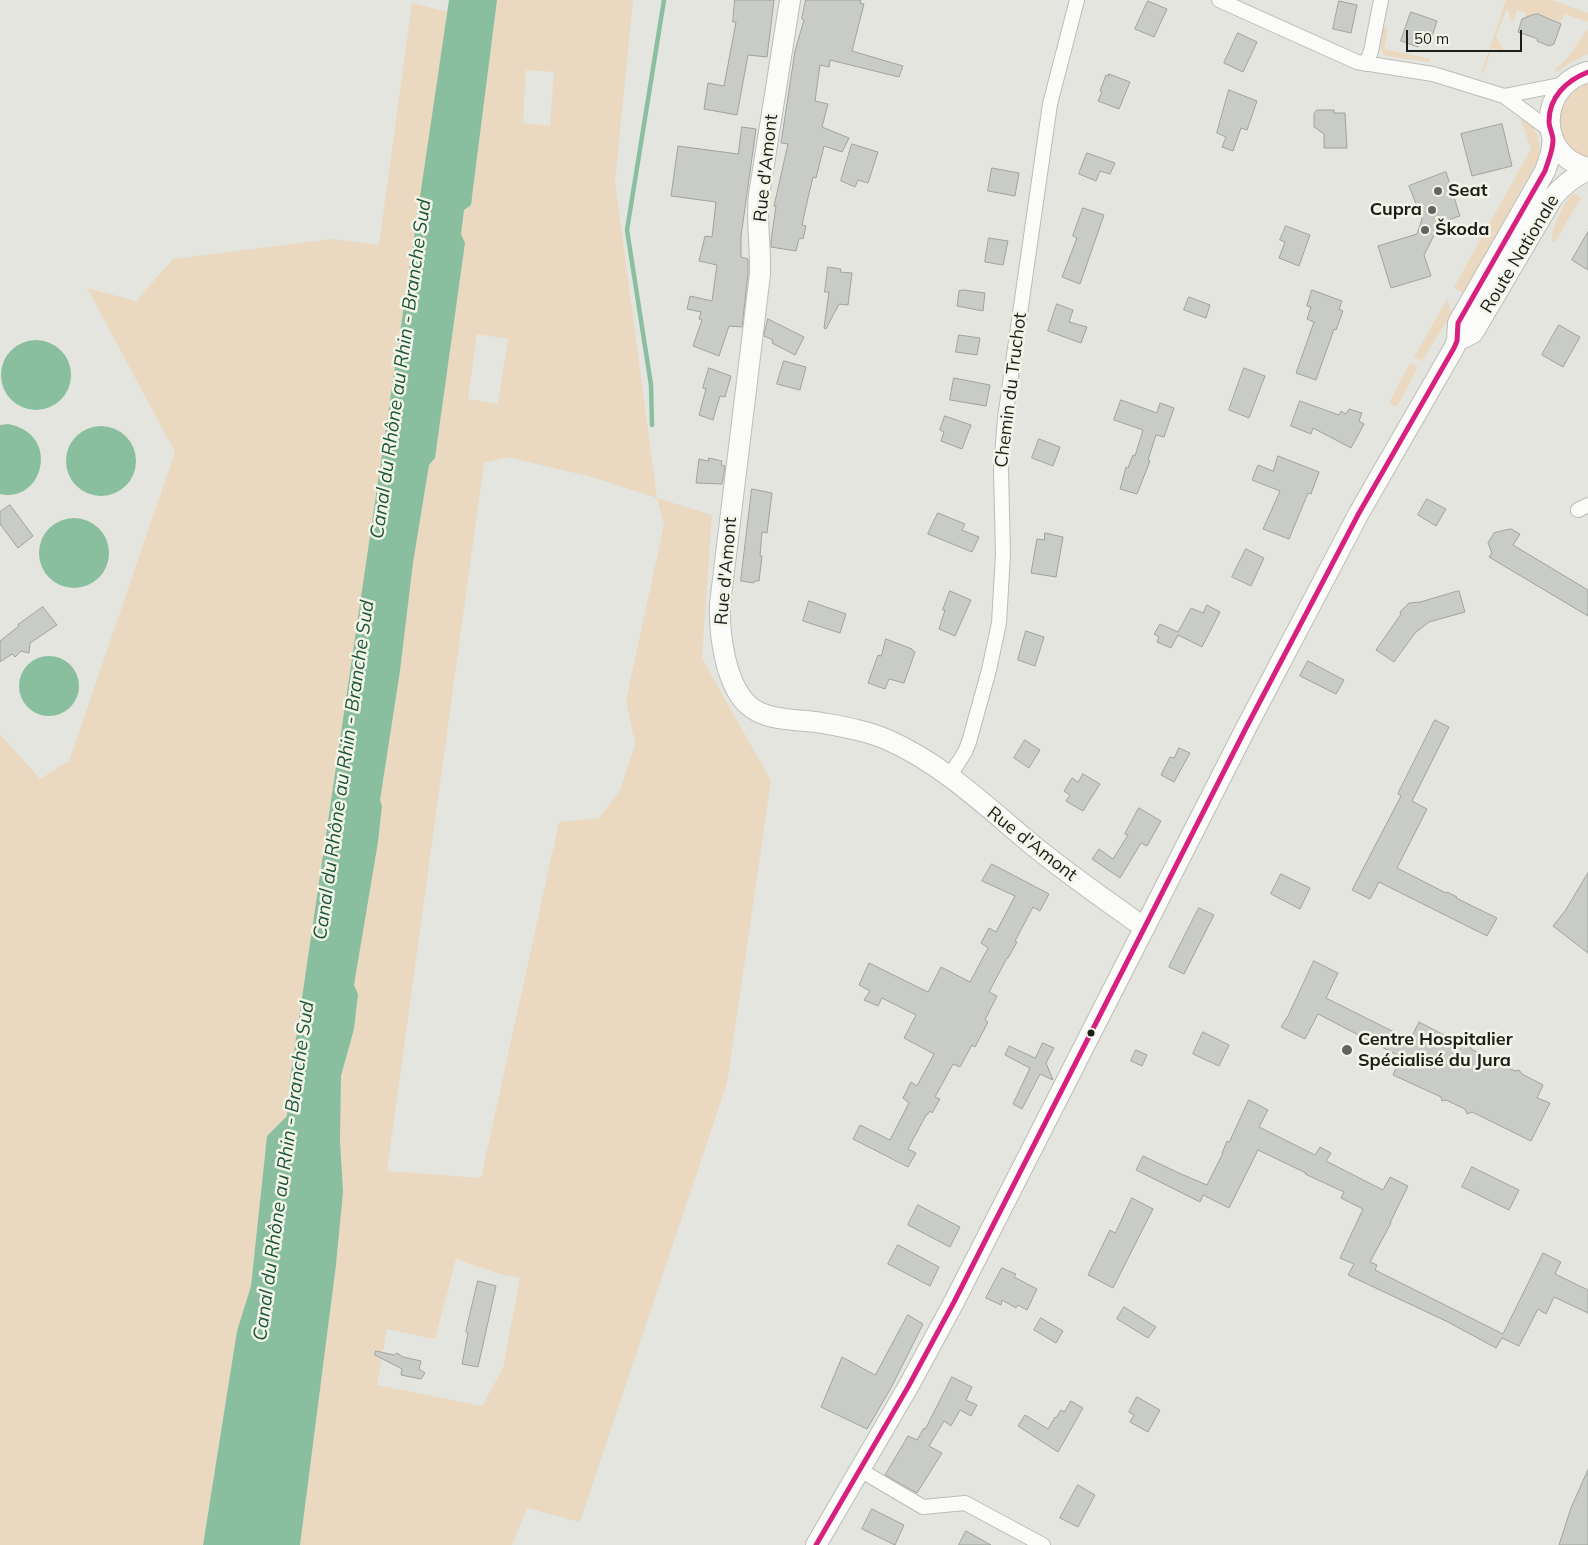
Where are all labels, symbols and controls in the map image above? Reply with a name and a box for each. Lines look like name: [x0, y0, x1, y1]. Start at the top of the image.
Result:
scale bar: [1408, 20, 1524, 52]
text: 50 m: [1414, 29, 1449, 48]
street label: Rue d'Amont: [750, 113, 782, 223]
place label: Seat: [1448, 180, 1487, 202]
marker: Seat: [1432, 185, 1444, 197]
street label: Route Nationale: [1476, 191, 1564, 317]
water label: Canal du Rhône au Rhin - Branche Sud: [366, 198, 436, 540]
place label: Cupra: [1370, 199, 1422, 221]
marker: Cupra: [1426, 204, 1438, 216]
place label: Škoda: [1435, 219, 1489, 241]
marker: Škoda: [1419, 224, 1431, 236]
street label: Chemin du Truchot: [991, 311, 1031, 469]
street label: Rue d'Amont: [711, 516, 741, 626]
water label: Canal du Rhône au Rhin - Branche Sud: [309, 599, 379, 941]
street label: Rue d'Amont: [983, 802, 1081, 886]
water label: Canal du Rhône au Rhin - Branche Sud: [249, 1000, 319, 1342]
unlabelled marker: [1086, 1028, 1096, 1038]
place label: Centre Hospitalier Spécialisé du Jura: [1358, 1029, 1513, 1072]
marker: Centre Hospitalier Spécialisé du Jura: [1340, 1043, 1354, 1057]

